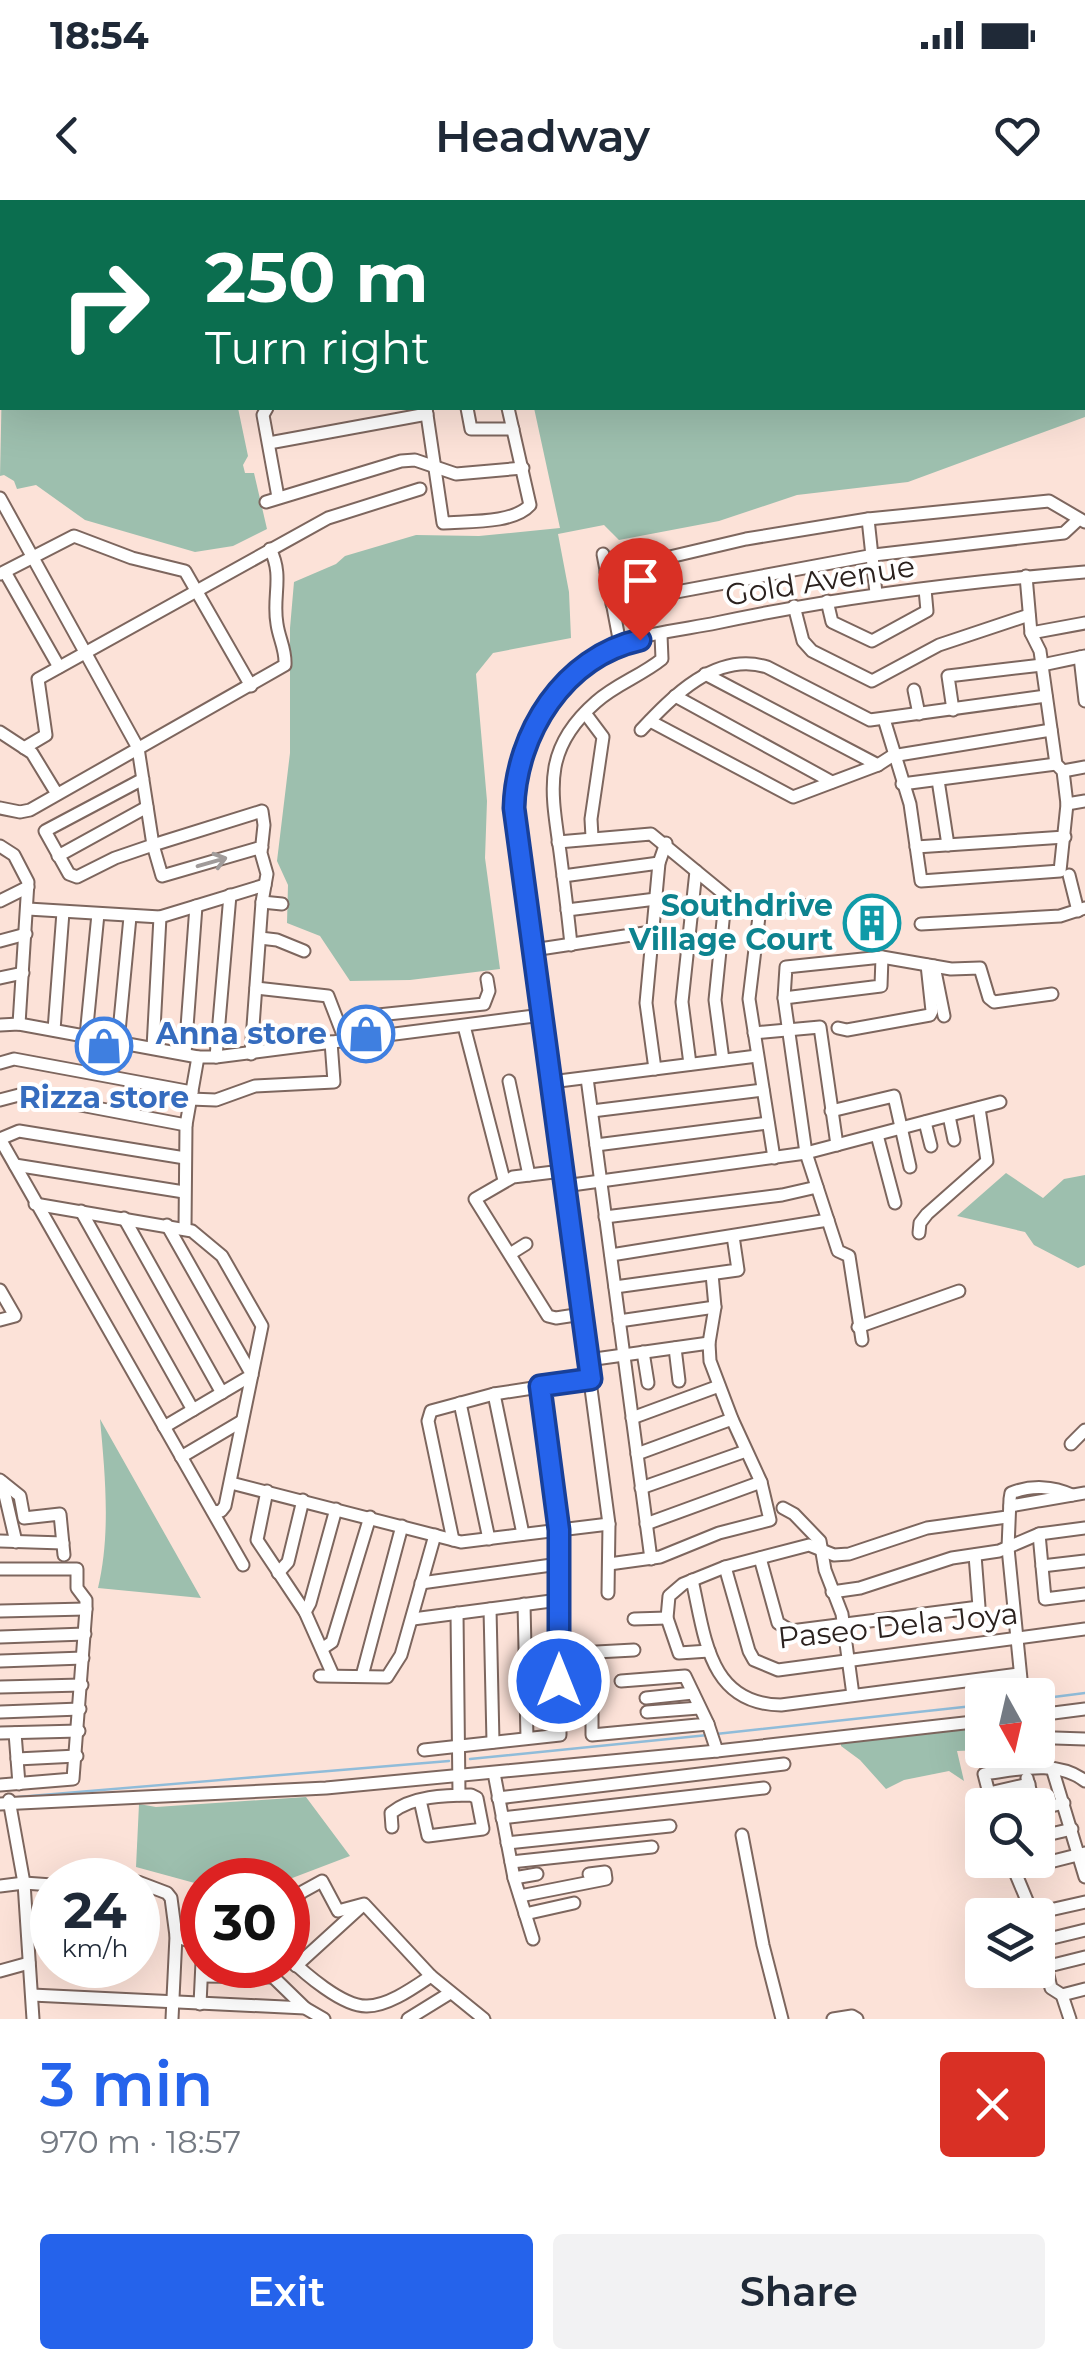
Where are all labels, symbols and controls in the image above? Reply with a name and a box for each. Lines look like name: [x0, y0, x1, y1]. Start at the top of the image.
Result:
text: 18:54: [50, 12, 149, 59]
icon: back: [40, 108, 95, 163]
text: Headway: [435, 108, 650, 163]
icon: heart: [990, 108, 1045, 163]
text: 250 m: [205, 234, 429, 320]
icon: right: [40, 240, 170, 370]
text: Turn right: [205, 320, 430, 375]
pin: [598, 538, 683, 641]
street label: Gold Avenue: [722, 547, 917, 614]
icon: arrive: [613, 553, 668, 608]
one-way arrow: [196, 852, 227, 870]
place label: Southdrive Village Court: [628, 887, 833, 958]
building icon: Southdrive Village Court: [842, 893, 902, 953]
shop icon: Anna store: [336, 1004, 396, 1064]
place label: Anna store: [155, 1015, 327, 1052]
shop icon: Rizza store: [74, 1016, 134, 1076]
place label: Rizza store: [19, 1079, 189, 1116]
street label: Paseo Dela Joya: [776, 1594, 1020, 1657]
position arrow: [507, 1629, 611, 1733]
north arrow: [965, 1678, 1055, 1768]
map controls: [965, 1678, 1055, 1988]
button: search: [965, 1788, 1055, 1878]
speed limit sign: 30: [180, 1858, 310, 1988]
text: 24: [63, 1880, 127, 1941]
button: layers: [965, 1898, 1055, 1988]
text: km/h: [62, 1933, 128, 1963]
text: 3 min: [40, 2048, 213, 2121]
button: close: [940, 2052, 1045, 2157]
text: 970 m · 18:57: [40, 2122, 241, 2161]
button: Exit: [40, 2234, 533, 2349]
button: Share: [553, 2234, 1045, 2349]

